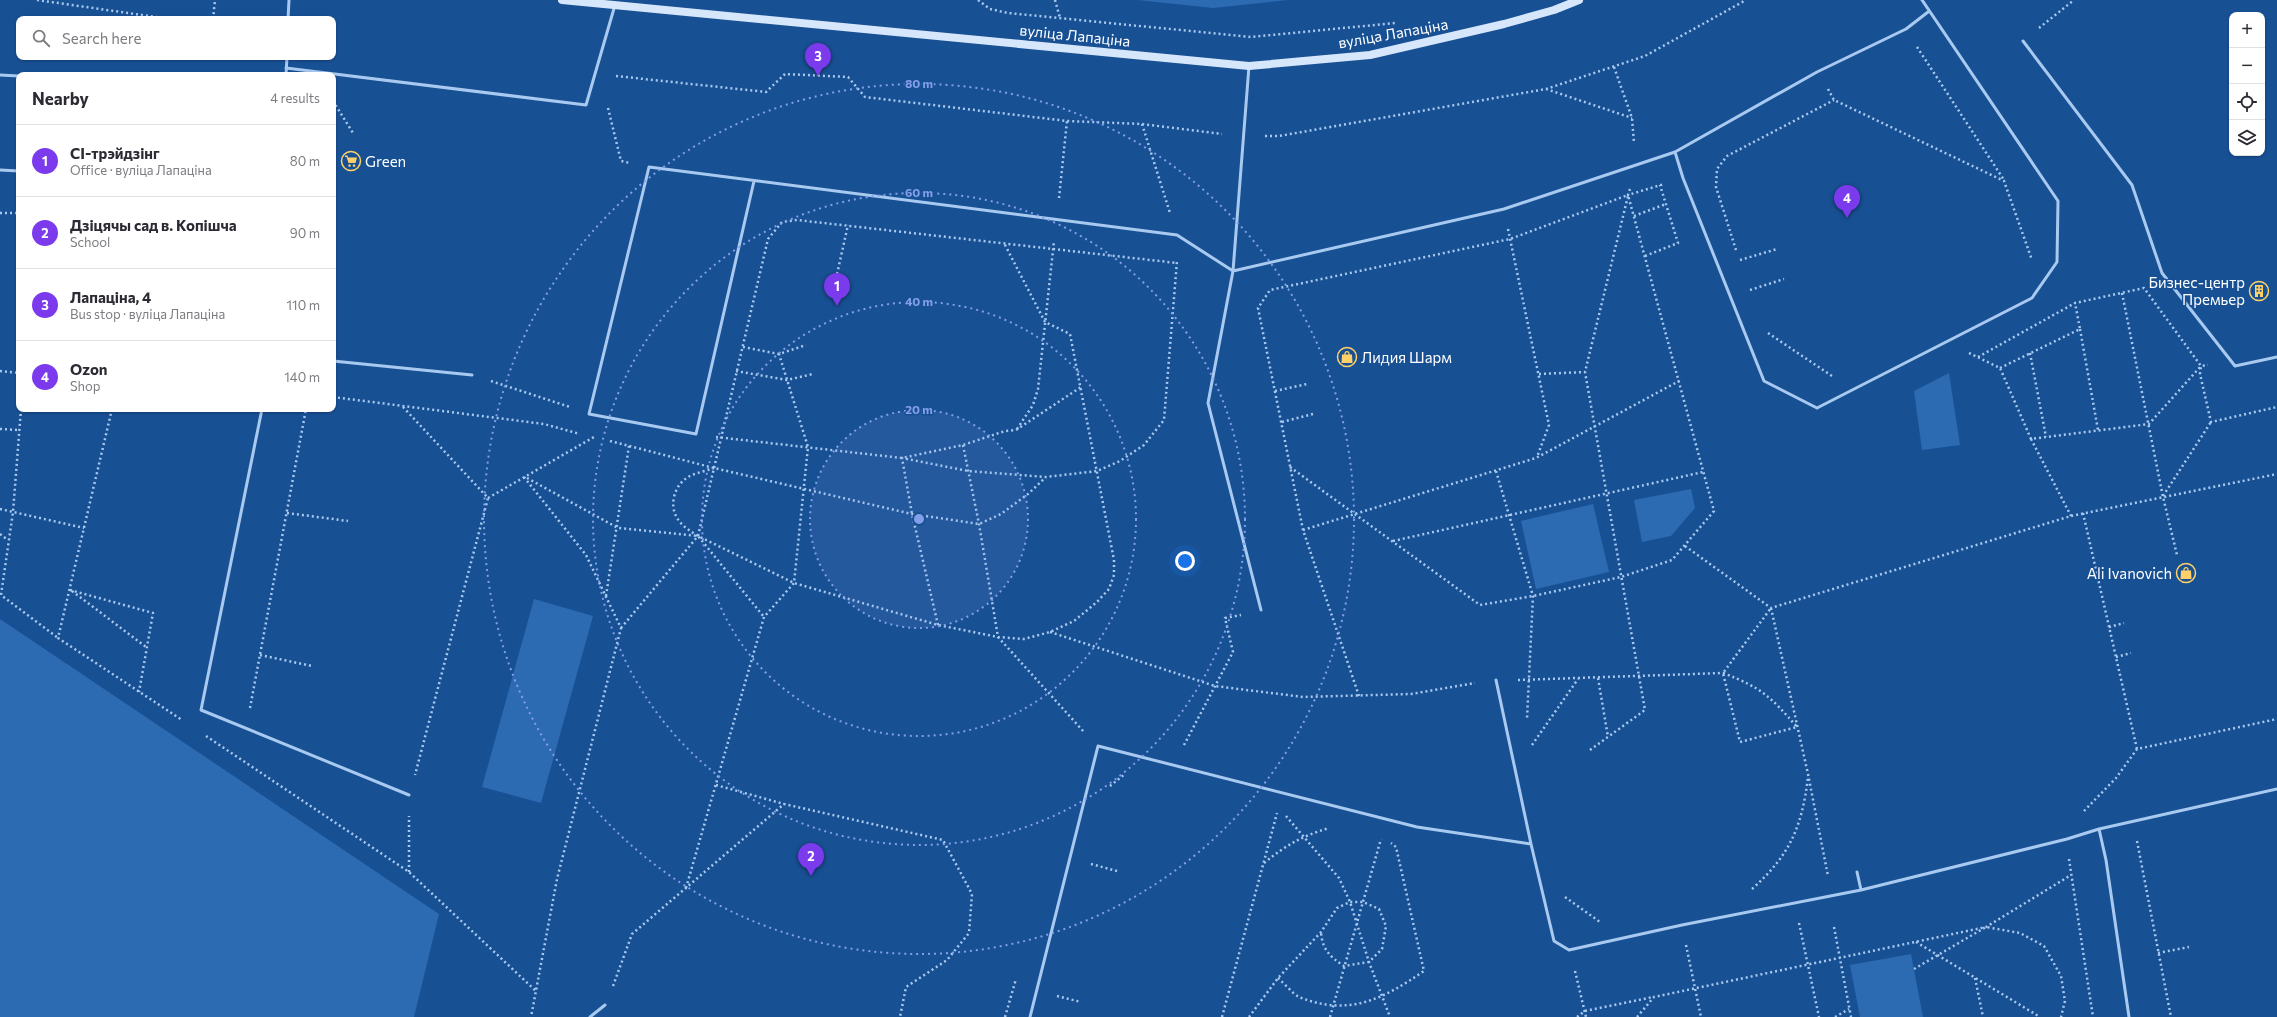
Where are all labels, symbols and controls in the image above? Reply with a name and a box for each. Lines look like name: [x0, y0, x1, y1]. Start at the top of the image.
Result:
map controls: [2229, 12, 2265, 156]
button: +: [2229, 12, 2265, 48]
street label: вуліца Лапаціна: [1337, 14, 1449, 52]
search box: [16, 16, 336, 60]
street label: вуліца Лапаціна: [1019, 20, 1131, 50]
icon: search: [30, 27, 52, 49]
text: Search here: [62, 29, 141, 47]
pin: 3: [805, 43, 831, 76]
button: −: [2229, 48, 2265, 84]
text: 80 m: [905, 76, 933, 90]
button: locate: [2229, 84, 2265, 120]
text: Nearby: [32, 88, 89, 109]
text: 4 results: [270, 90, 320, 106]
button: layers: [2229, 120, 2265, 156]
text: СІ-трэйдзінг: [70, 144, 160, 162]
supermarket icon: Green: [340, 150, 362, 172]
place label: Green: [365, 152, 406, 170]
text: 1: [42, 153, 48, 169]
text: 80 m: [290, 153, 320, 169]
text: Office · вуліца Лапаціна: [70, 162, 212, 178]
text: 60 m: [905, 185, 933, 199]
pin: 4: [1834, 185, 1860, 218]
text: Дзіцячы сад в. Копішча: [70, 216, 237, 234]
text: 2: [41, 225, 49, 241]
text: 90 m: [290, 225, 320, 241]
text: School: [70, 234, 110, 250]
pin: 1: [824, 273, 850, 306]
place label: Бизнес-центр Премьер: [2149, 273, 2245, 308]
building icon: Бизнес-центр Премьер: [2248, 280, 2270, 302]
text: Лапаціна, 4: [70, 288, 151, 306]
text: 40 m: [905, 294, 933, 308]
text: 3: [41, 297, 49, 313]
text: 110 m: [287, 297, 320, 313]
text: Bus stop · вуліца Лапаціна: [70, 306, 225, 322]
shop icon: Лидия Шарм: [1336, 346, 1358, 368]
place label: Лидия Шарм: [1361, 348, 1452, 366]
text: Ozon: [70, 360, 108, 378]
text: 4: [41, 369, 49, 385]
text: 140 m: [284, 369, 320, 385]
text: Shop: [70, 378, 101, 394]
text: 20 m: [905, 402, 933, 416]
centre of rings: [912, 512, 926, 526]
your location: [1175, 551, 1195, 571]
shop icon: Ali Ivanovich: [2175, 562, 2197, 584]
place label: Ali Ivanovich: [2087, 564, 2172, 582]
pin: 2: [798, 843, 824, 876]

